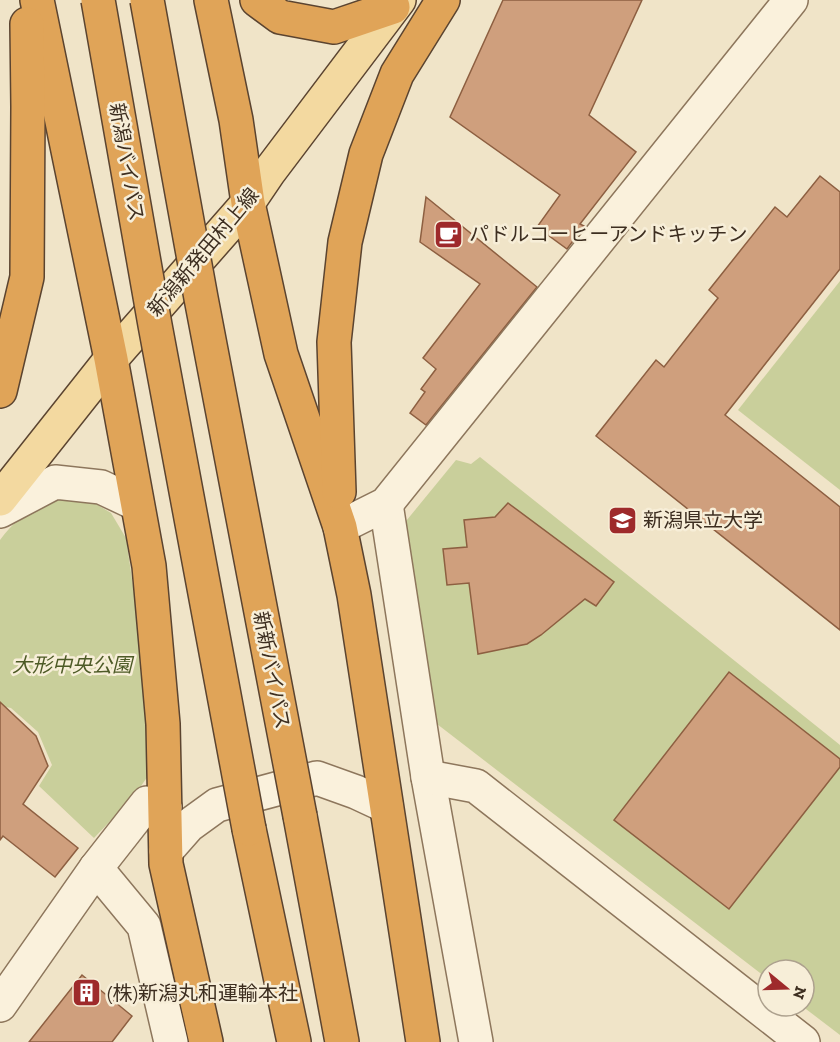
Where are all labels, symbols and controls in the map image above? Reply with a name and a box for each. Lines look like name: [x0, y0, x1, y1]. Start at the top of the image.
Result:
street label: 新潟バイパス: [105, 101, 149, 223]
street label: 新潟新発田村上線: [142, 183, 264, 321]
cafe icon: パドルコーヒーアンドキッチン: [432, 218, 464, 250]
place label: パドルコーヒーアンドキッチン: [469, 222, 748, 246]
school or university icon: 新潟県立大学: [606, 504, 638, 536]
place label: 新潟県立大学: [643, 508, 763, 532]
street label: 新新バイパス: [249, 609, 295, 731]
park label: 大形中央公園: [12, 653, 135, 677]
north arrow: [756, 958, 816, 1018]
building icon: (株)新潟丸和運輸本社: [70, 977, 102, 1009]
place label: (株)新潟丸和運輸本社: [107, 981, 298, 1005]
text: N: [789, 984, 811, 1002]

